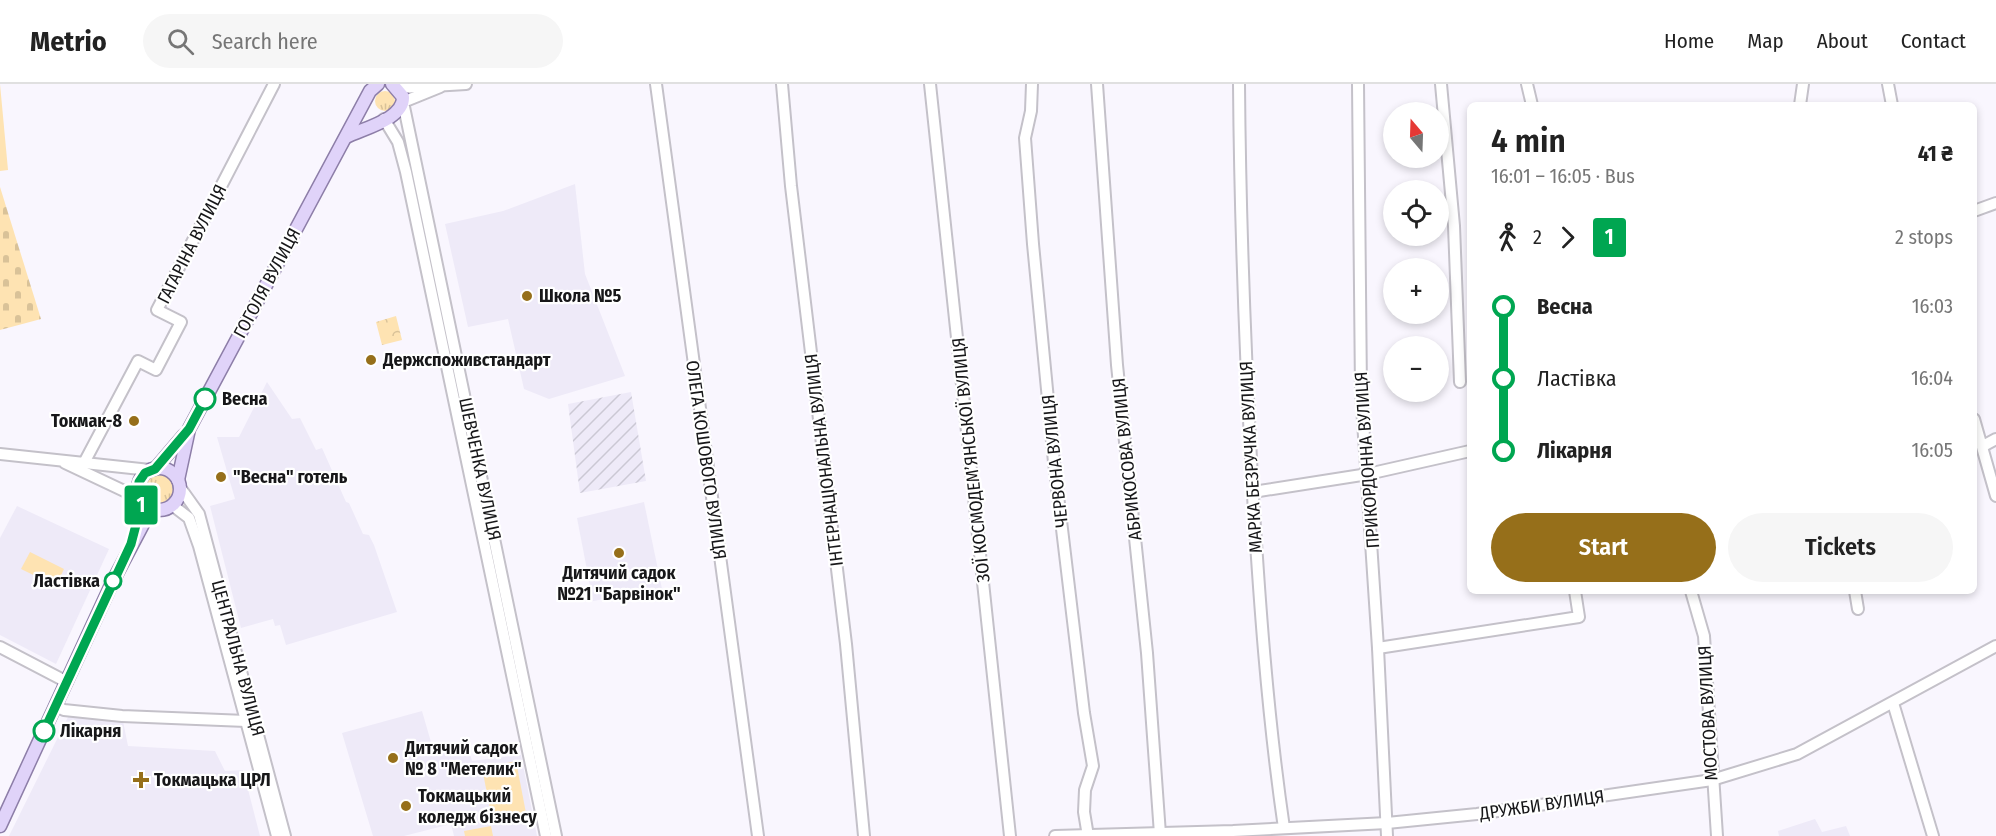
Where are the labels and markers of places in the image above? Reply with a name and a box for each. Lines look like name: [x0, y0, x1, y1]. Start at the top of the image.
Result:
place label: Школа №5: [539, 285, 621, 307]
marker: Школа №5: [520, 289, 534, 303]
place label: Держспоживстандарт: [382, 349, 551, 371]
marker: Держспоживстандарт: [364, 353, 378, 367]
marker: Весна: [194, 388, 216, 410]
place label: Весна: [222, 388, 268, 410]
place label: Токмак-8: [51, 410, 122, 432]
marker: Токмак-8: [127, 414, 141, 428]
place label: "Весна" готель: [233, 466, 348, 488]
marker: "Весна" готель: [214, 470, 228, 484]
marker: Дитячий садок №21 "Барвінок": [612, 546, 626, 560]
place label: Дитячий садок №21 "Барвінок": [557, 562, 681, 605]
place label: Ластівка: [33, 570, 100, 592]
marker: Ластівка: [104, 572, 122, 590]
marker: Лікарня: [33, 720, 55, 742]
place label: Лікарня: [60, 720, 121, 742]
place label: Дитячий садок № 8 "Метелик": [404, 737, 522, 780]
marker: Дитячий садок № 8 "Метелик": [386, 751, 400, 765]
place label: Токмацька ЦРЛ: [154, 769, 271, 791]
marker: Токмацька ЦРЛ: [132, 771, 150, 789]
place label: Токмацький коледж бізнесу: [418, 785, 537, 828]
marker: Токмацький коледж бізнесу: [399, 799, 413, 813]

